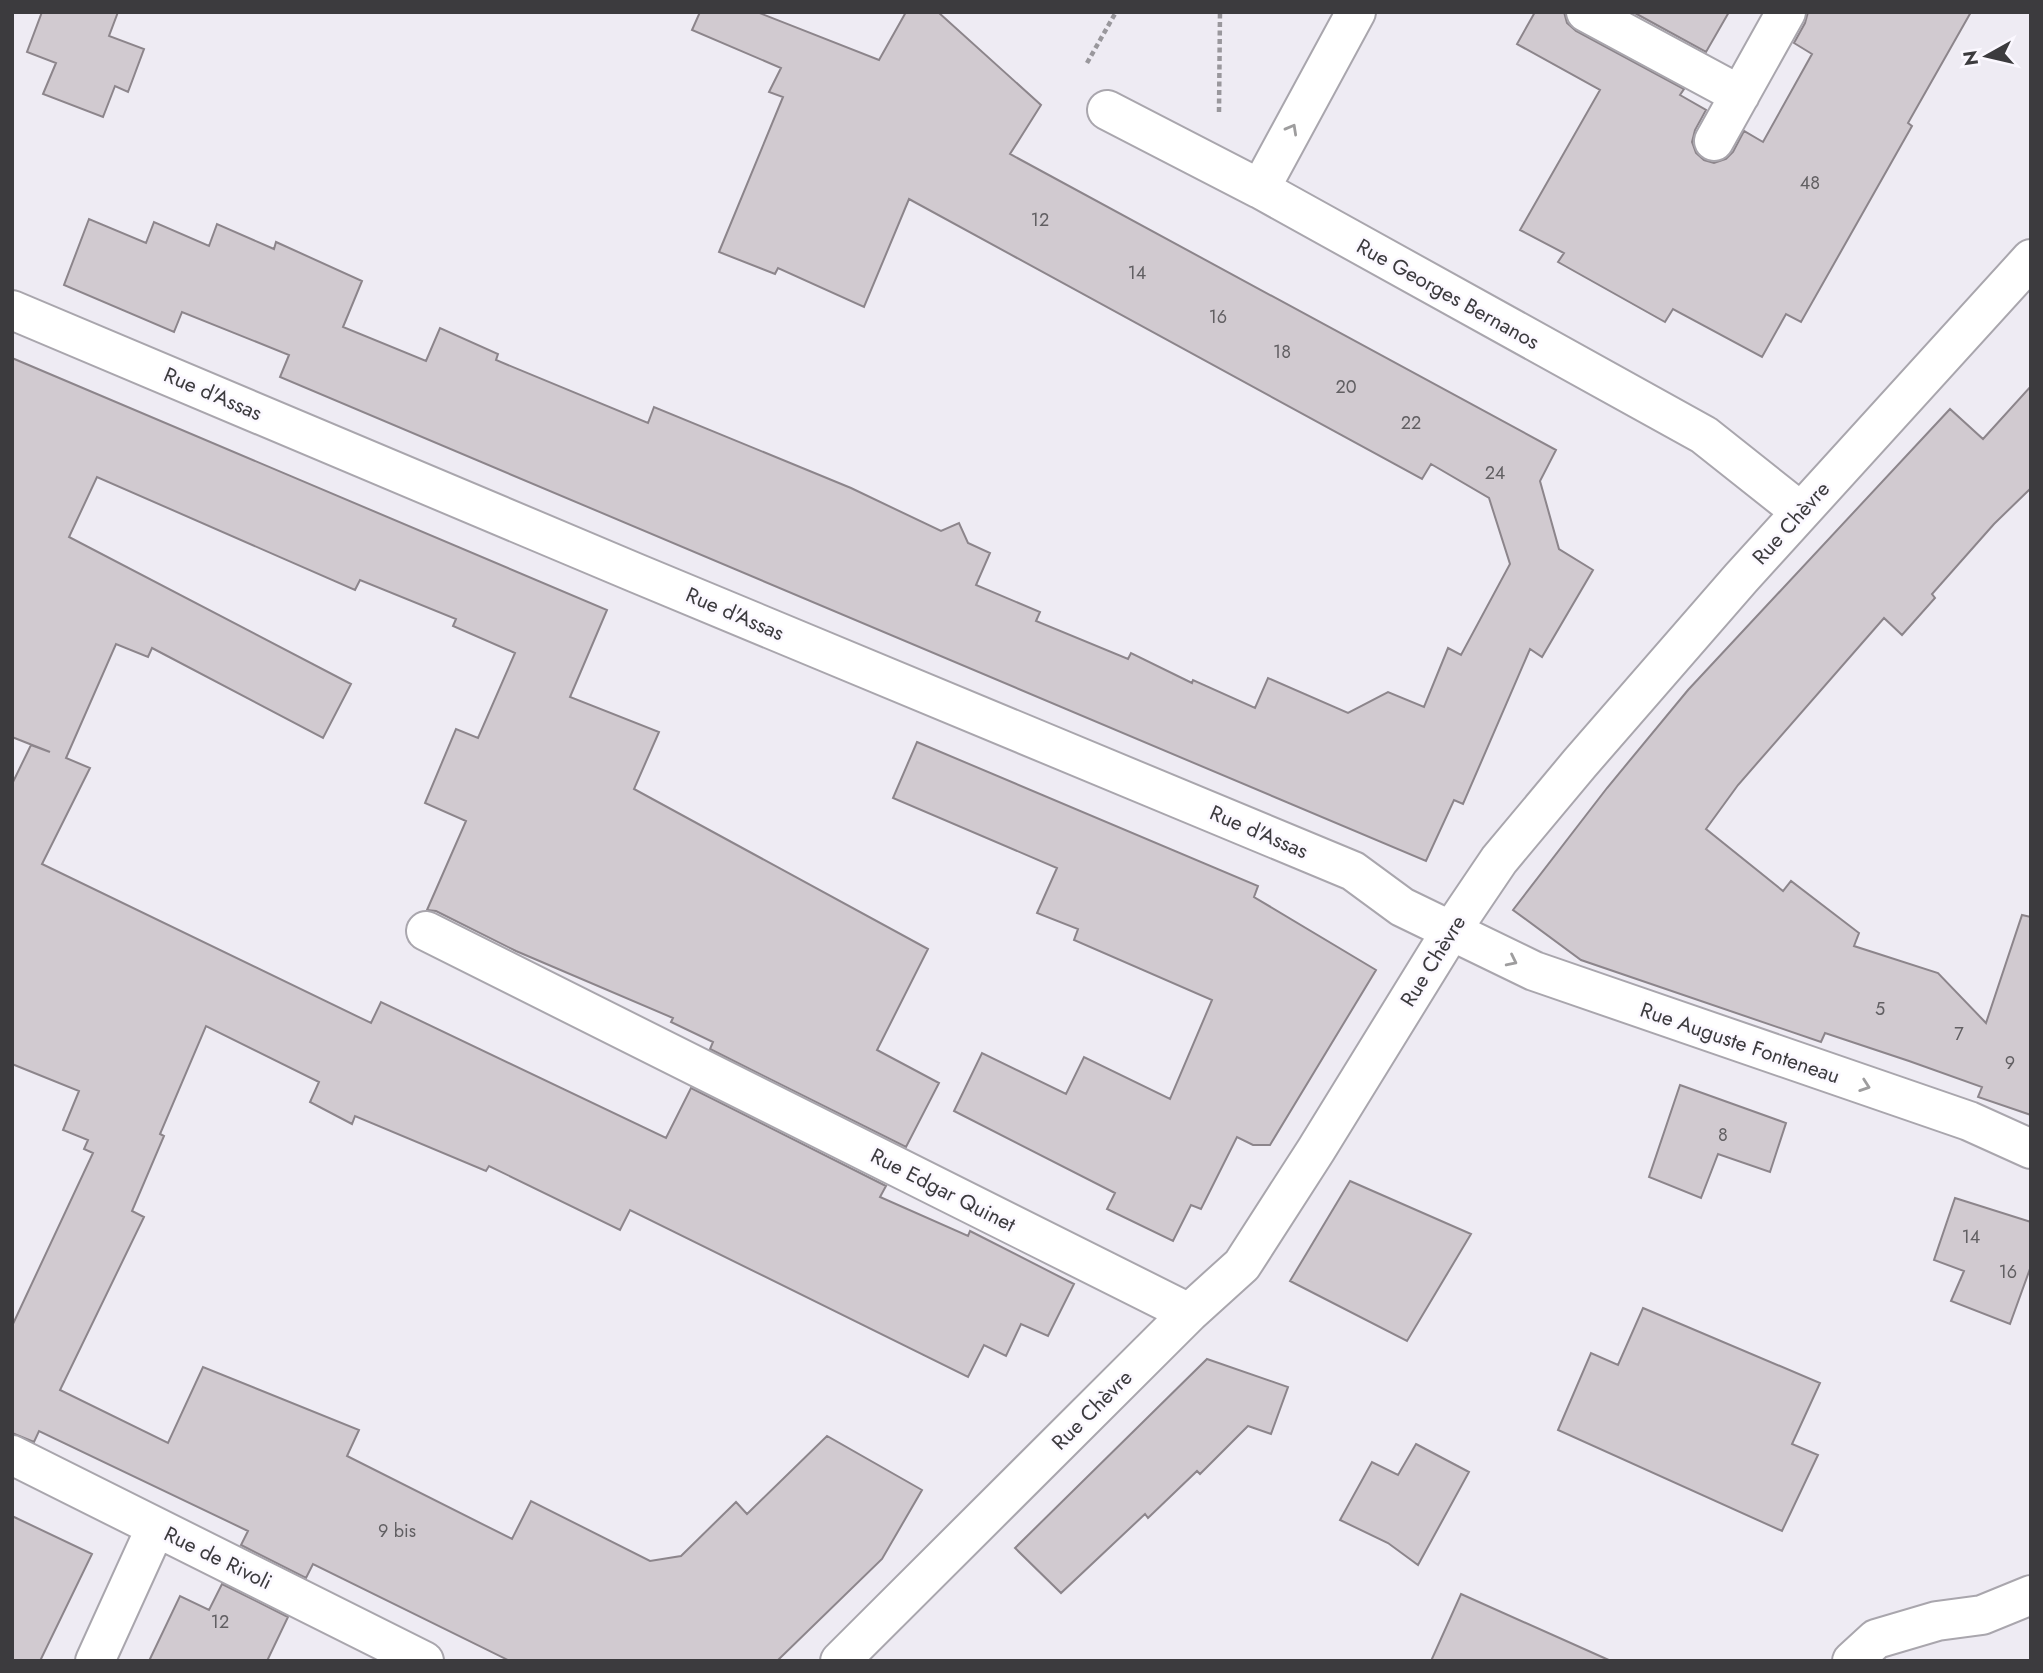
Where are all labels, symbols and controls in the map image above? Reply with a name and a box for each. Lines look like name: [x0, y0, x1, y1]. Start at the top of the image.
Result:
north arrow: [1952, 21, 2022, 91]
text: N: [1956, 49, 1985, 68]
one-way arrow: [1284, 124, 1297, 136]
house number: 48: [1800, 170, 1820, 196]
house number: 12: [1031, 207, 1049, 233]
street label: Rue Georges Bernanos: [1351, 231, 1545, 357]
house number: 14: [1128, 260, 1146, 286]
house number: 16: [1209, 304, 1227, 330]
house number: 18: [1273, 339, 1291, 365]
street label: Rue d'Assas: [159, 360, 267, 428]
house number: 20: [1335, 374, 1357, 400]
house number: 22: [1401, 410, 1421, 436]
house number: 24: [1485, 460, 1505, 486]
street label: Rue Chèvre: [1745, 475, 1837, 571]
street label: Rue d'Assas: [681, 580, 789, 648]
street label: Rue d'Assas: [1205, 798, 1313, 866]
street label: Rue Chèvre: [1393, 909, 1473, 1013]
one-way arrow: [1505, 953, 1517, 967]
street label: Rue Auguste Fonteneau: [1636, 995, 1844, 1091]
house number: 5: [1875, 996, 1885, 1022]
house number: 7: [1954, 1021, 1964, 1047]
house number: 9: [2005, 1050, 2015, 1076]
one-way arrow: [1859, 1077, 1871, 1092]
house number: 8: [1718, 1122, 1728, 1148]
street label: Rue Edgar Quinet: [865, 1141, 1021, 1239]
house number: 14: [1962, 1224, 1980, 1250]
house number: 16: [1999, 1259, 2017, 1285]
street label: Rue Chèvre: [1045, 1363, 1139, 1457]
house number: 9 bis: [378, 1518, 416, 1544]
street label: Rue de Rivoli: [159, 1519, 277, 1597]
house number: 12: [211, 1609, 229, 1635]

